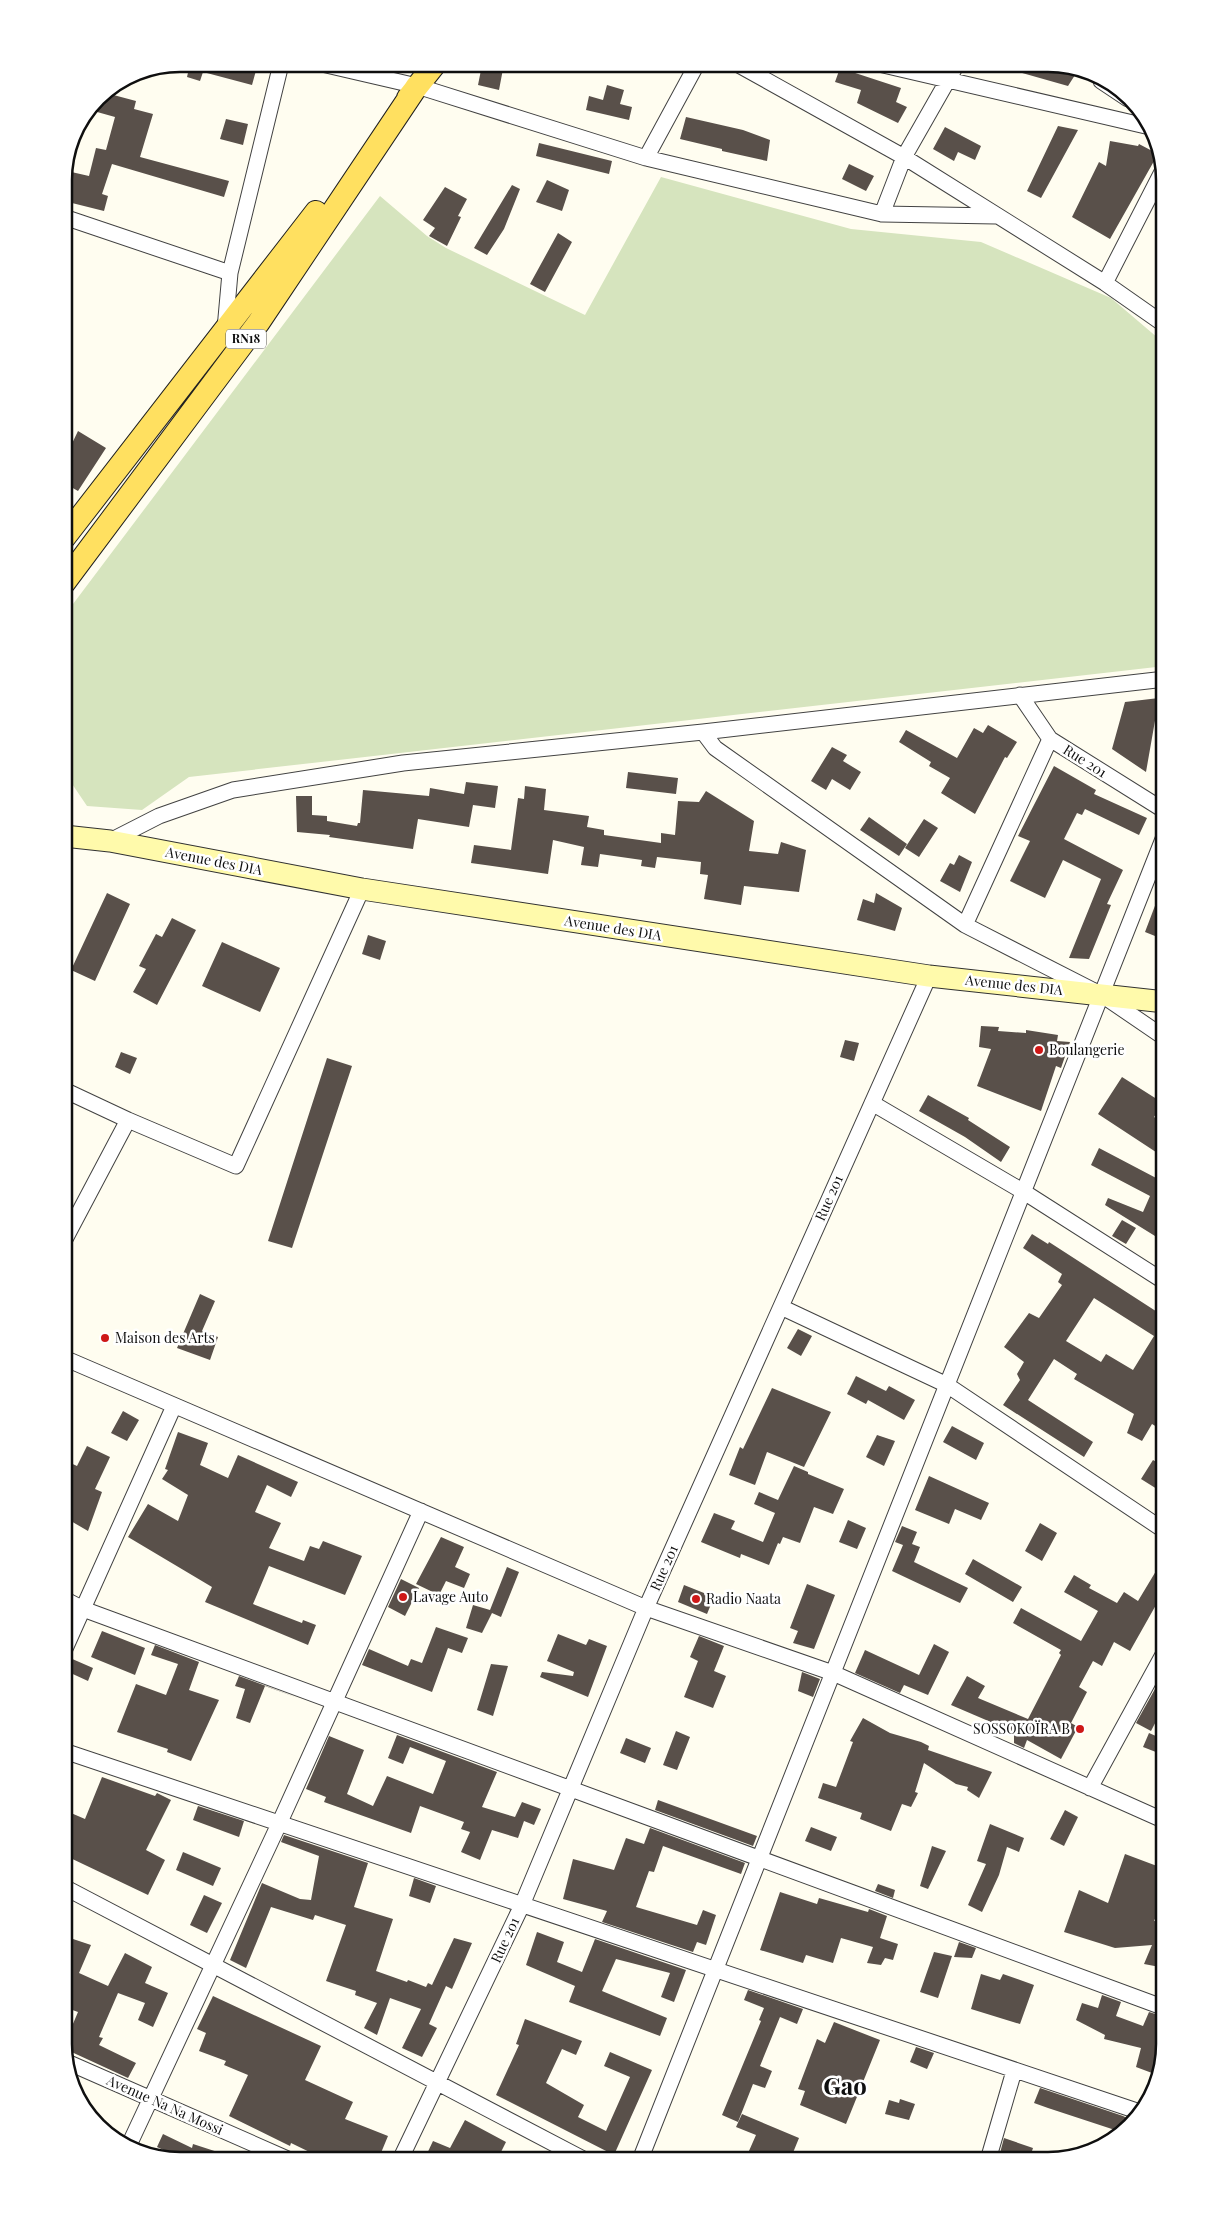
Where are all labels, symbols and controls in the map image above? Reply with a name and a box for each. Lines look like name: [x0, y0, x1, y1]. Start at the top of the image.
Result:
road number: RN18: [226, 329, 266, 348]
street label: Rue 201: [1060, 740, 1111, 781]
street label: Avenue des DIA: [163, 842, 264, 879]
street label: Avenue des DIA: [562, 910, 663, 945]
street label: Avenue des DIA: [963, 970, 1064, 999]
place label: Boulangerie: [1049, 1040, 1124, 1059]
marker: Boulangerie: [1033, 1044, 1045, 1056]
street label: Rue 201: [810, 1172, 847, 1224]
place label: Maison des Arts: [115, 1328, 215, 1347]
marker: Maison des Arts: [99, 1332, 111, 1344]
street label: Rue 201: [645, 1542, 682, 1594]
place label: Lavage Auto: [413, 1587, 489, 1606]
place label: Radio Naata: [706, 1589, 781, 1608]
marker: Lavage Auto: [397, 1591, 409, 1603]
marker: Radio Naata: [690, 1593, 702, 1605]
place label: SOSSOKOÏRA B: [973, 1719, 1070, 1738]
marker: SOSSOKOÏRA B: [1074, 1723, 1086, 1735]
street label: Rue 201: [486, 1914, 523, 1966]
district label: Gao: [823, 2069, 867, 2101]
street label: Avenue Na Na Mossi: [103, 2070, 226, 2139]

